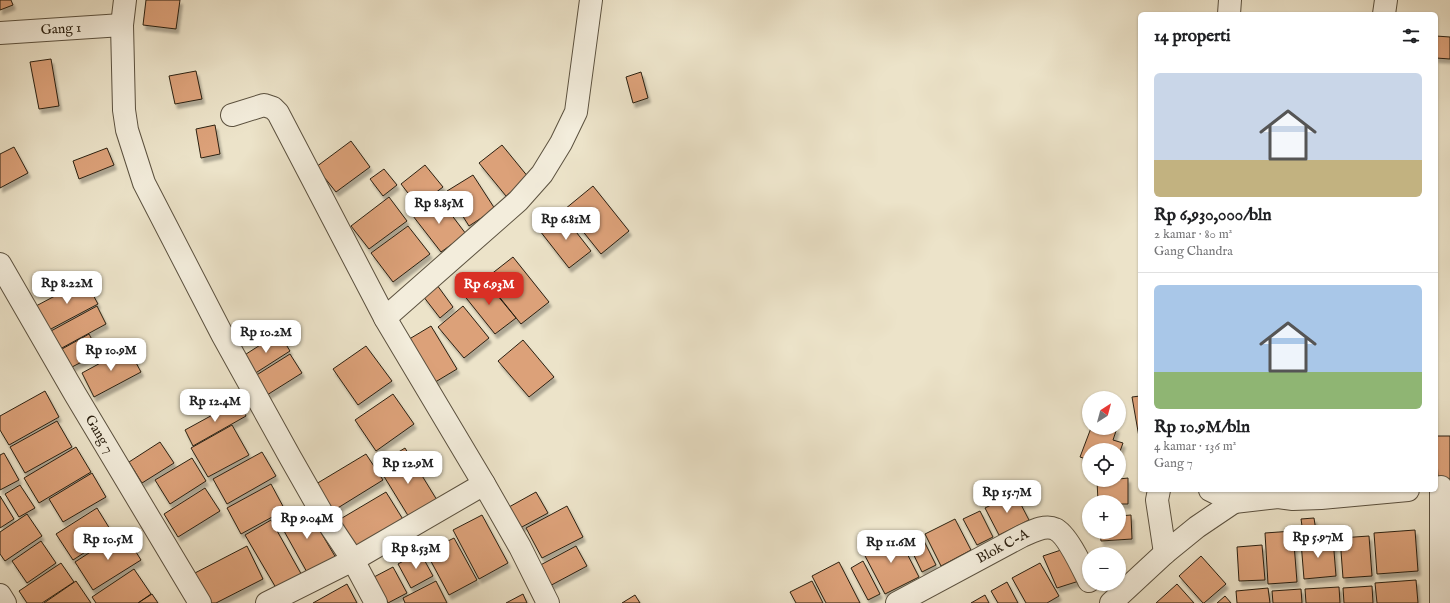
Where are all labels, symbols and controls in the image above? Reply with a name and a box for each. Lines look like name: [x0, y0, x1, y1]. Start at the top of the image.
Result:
street label: Gang 1: [40, 19, 82, 39]
icon: filters: [1400, 25, 1422, 47]
text: 14 properti: [1154, 26, 1231, 47]
icon: home: [1252, 99, 1324, 171]
pin: Rp 8.85M: [398, 191, 480, 225]
text: Rp 8.85M: [414, 195, 464, 212]
text: Rp 6,930,000/bln: [1154, 205, 1272, 226]
pin: Rp 6.81M: [525, 207, 607, 241]
text: Rp 6.81M: [541, 211, 591, 228]
text: 2 kamar · 80 m²: [1154, 226, 1232, 243]
text: Gang Chandra: [1154, 243, 1233, 260]
pin: Rp 8.22M: [26, 271, 108, 305]
pin: Rp 6.93M: [448, 272, 530, 306]
text: Rp 8.22M: [41, 275, 93, 292]
text: Rp 6.93M: [464, 276, 514, 293]
icon: home: [1252, 311, 1324, 383]
pin: Rp 10.2M: [225, 320, 307, 354]
text: Rp 10.2M: [240, 324, 292, 341]
pin: Rp 10.9M: [70, 338, 152, 372]
text: Rp 10.9M: [85, 342, 137, 359]
pin: Rp 12.4M: [174, 389, 256, 423]
north arrow: [1082, 391, 1126, 435]
map controls: [1082, 391, 1126, 591]
text: Rp 12.4M: [189, 393, 241, 410]
street label: Gang 7: [81, 412, 118, 457]
text: Rp 10.9M/bln: [1154, 417, 1250, 438]
text: 4 kamar · 136 m²: [1154, 438, 1236, 455]
button: locate: [1082, 443, 1126, 487]
pin: Rp 12.9M: [367, 451, 449, 485]
text: Rp 12.9M: [382, 455, 434, 472]
text: Gang 7: [1154, 455, 1193, 472]
pin: Rp 15.7M: [966, 480, 1048, 514]
text: Rp 15.7M: [982, 484, 1032, 501]
button: +: [1082, 495, 1126, 539]
pin: Rp 9.04M: [266, 506, 348, 540]
text: Rp 9.04M: [280, 510, 334, 527]
street label: Blok C-A: [973, 525, 1032, 568]
pin: Rp 5.97M: [1277, 525, 1359, 559]
pin: Rp 10.5M: [67, 527, 149, 561]
text: Rp 5.97M: [1292, 529, 1344, 546]
pin: Rp 11.6M: [850, 530, 932, 564]
text: Rp 10.5M: [83, 531, 133, 548]
text: Rp 11.6M: [866, 534, 916, 551]
pin: Rp 8.53M: [375, 536, 457, 570]
text: Rp 8.53M: [391, 540, 441, 557]
button: −: [1082, 547, 1126, 591]

